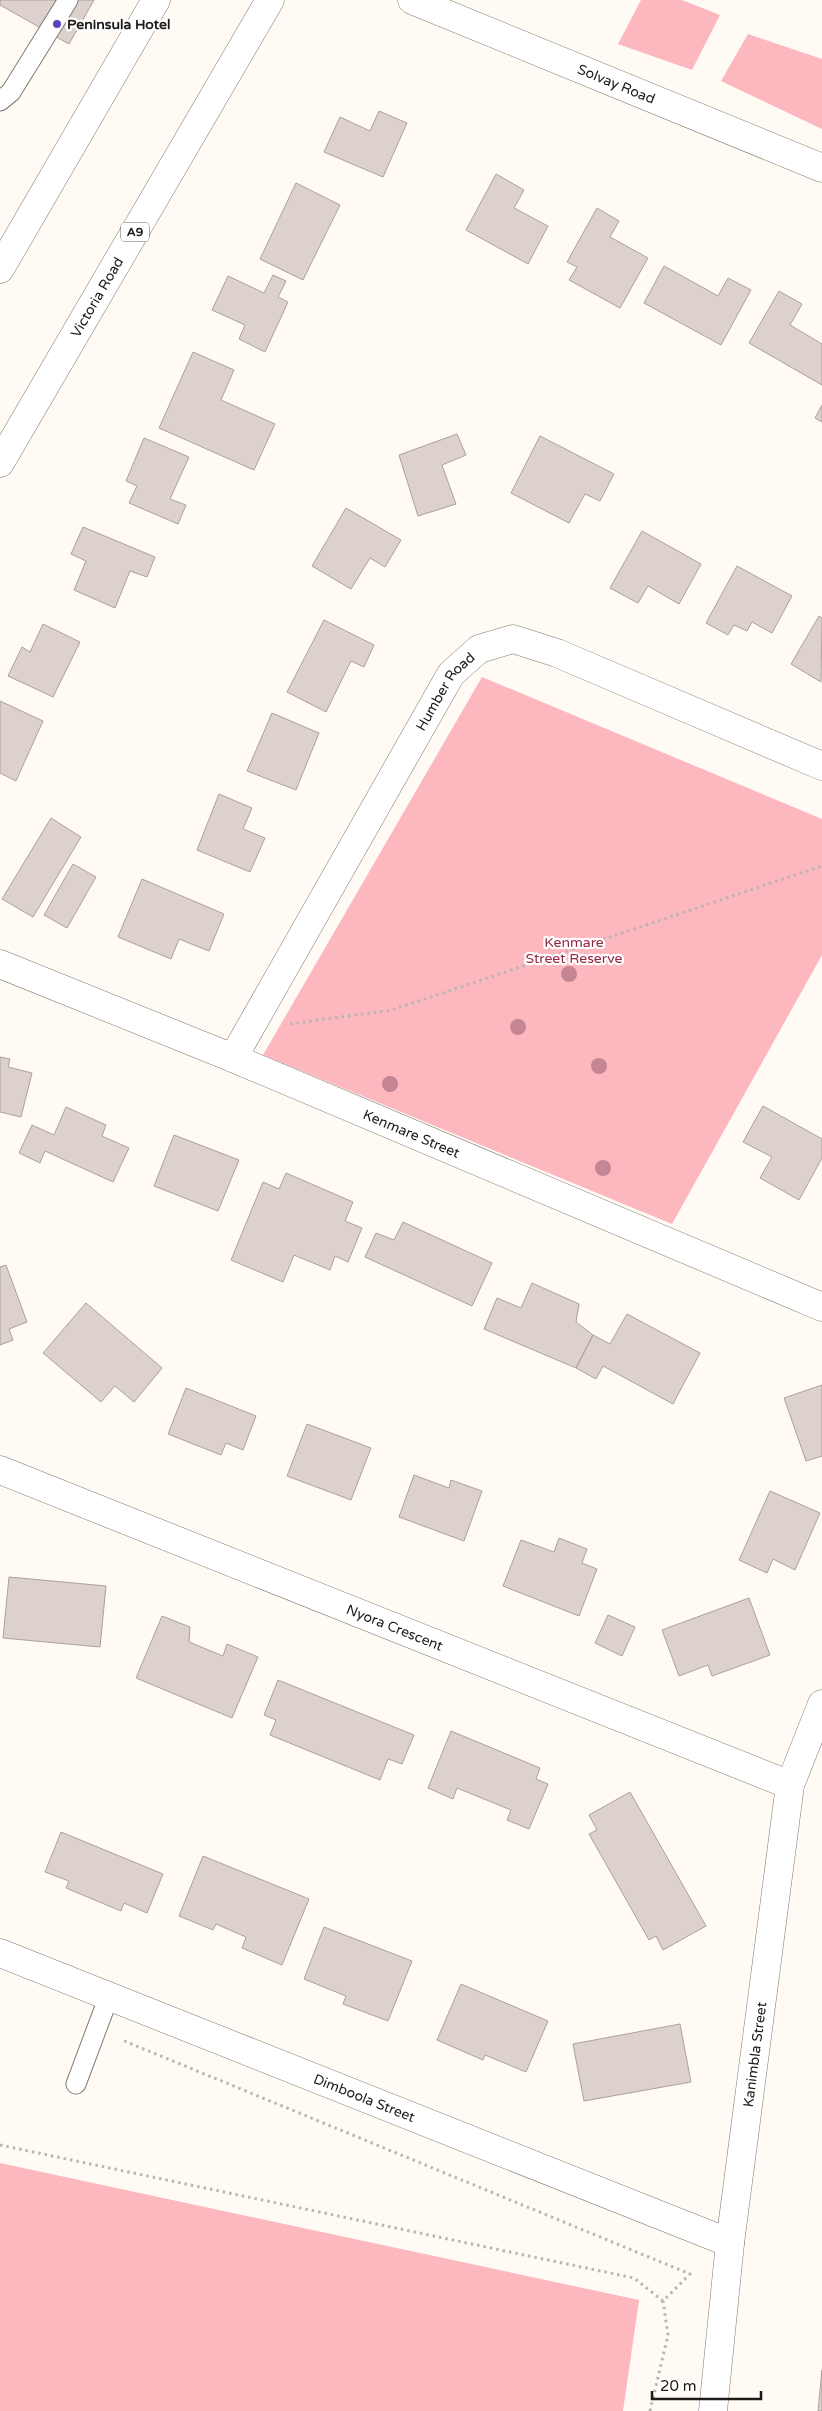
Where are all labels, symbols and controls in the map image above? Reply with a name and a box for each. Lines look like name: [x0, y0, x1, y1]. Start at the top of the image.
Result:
place label: Peninsula Hotel: [67, 16, 170, 33]
marker: Peninsula Hotel: [51, 18, 63, 30]
street label: Solvay Road: [575, 61, 658, 108]
road number: A9: [121, 222, 149, 242]
street label: Victoria Road: [67, 254, 127, 341]
street label: Humber Road: [412, 649, 478, 734]
park label: Kenmare Street Reserve: [526, 934, 622, 967]
street label: Kenmare Street: [360, 1106, 463, 1162]
street label: Nyora Crescent: [344, 1601, 446, 1655]
street label: Kanimbla Street: [740, 2000, 771, 2108]
street label: Dimboola Street: [311, 2070, 418, 2126]
scale bar: [652, 2368, 761, 2400]
text: 20 m: [660, 2377, 697, 2395]

